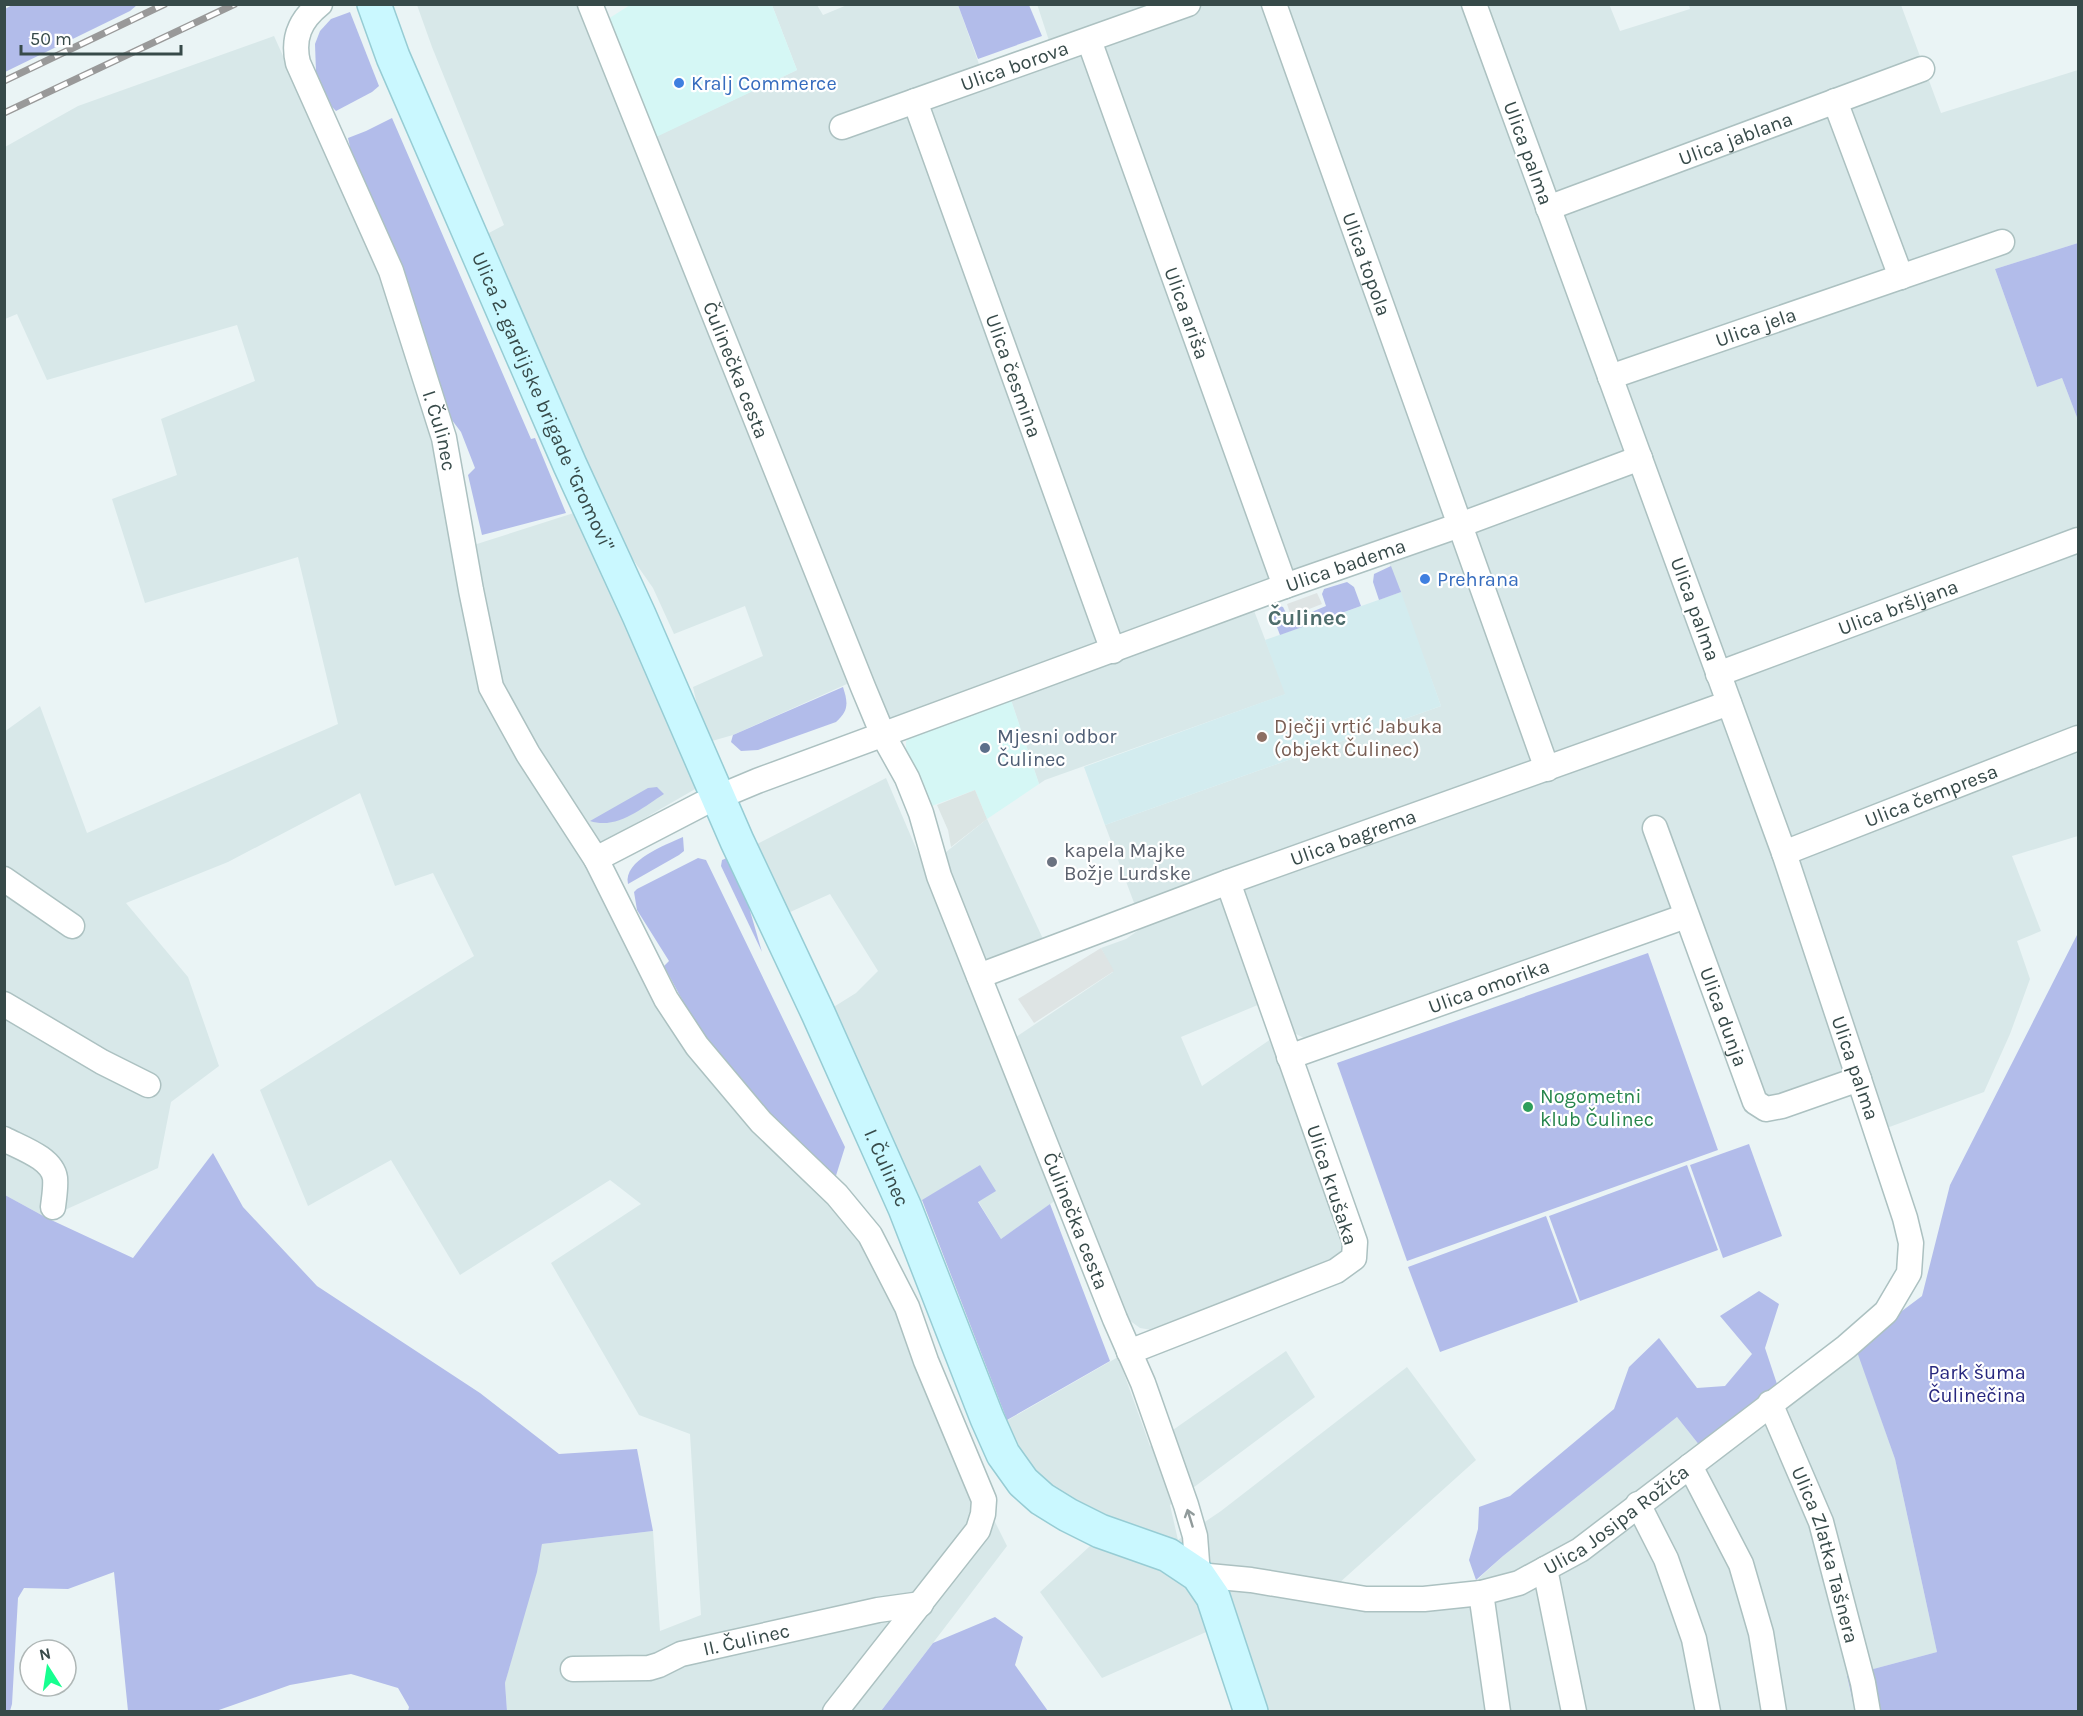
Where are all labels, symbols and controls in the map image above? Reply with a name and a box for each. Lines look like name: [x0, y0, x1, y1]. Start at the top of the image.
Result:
scale bar: [21, 18, 182, 56]
text: 50 m: [30, 28, 72, 50]
street label: Ulica borova: [957, 36, 1071, 95]
place label: Kralj Commerce: [691, 72, 837, 95]
marker: Kralj Commerce: [672, 76, 686, 90]
street label: Ulica palma: [1499, 98, 1557, 208]
street label: Ulica jablana: [1675, 107, 1796, 170]
street label: Ulica topola: [1338, 209, 1396, 319]
street label: Ulica 2. gardijske brigade "Gromovi": [467, 248, 619, 554]
street label: Ulica ariša: [1160, 264, 1214, 362]
street label: Čulinečka cesta: [699, 298, 774, 442]
street label: Ulica jela: [1712, 302, 1799, 351]
street label: Ulica česmina: [981, 311, 1047, 441]
street label: I. Čulinec: [418, 387, 461, 473]
street label: Ulica badema: [1283, 533, 1409, 596]
street label: Ulica palma: [1666, 554, 1724, 664]
place label: Prehrana: [1437, 568, 1519, 591]
marker: Prehrana: [1418, 572, 1432, 586]
street label: Ulica bršljana: [1835, 574, 1961, 640]
district label: Čulinec: [1268, 604, 1346, 631]
place label: Dječji vrtić Jabuka (objekt Čulinec): [1274, 715, 1442, 761]
place label: Mjesni odbor Čulinec: [997, 725, 1117, 771]
marker: Dječji vrtić Jabuka (objekt Čulinec): [1255, 730, 1269, 744]
marker: Mjesni odbor Čulinec: [978, 741, 992, 755]
street label: Ulica čempresa: [1861, 759, 2001, 832]
street label: Ulica bagrema: [1287, 804, 1419, 870]
place label: kapela Majke Božje Lurdske: [1064, 839, 1191, 885]
marker: kapela Majke Božje Lurdske: [1045, 855, 1059, 869]
street label: Ulica omorika: [1425, 954, 1552, 1018]
street label: Ulica dunja: [1695, 964, 1753, 1070]
street label: Ulica palma: [1826, 1013, 1884, 1123]
place label: Nogometni klub Čulinec: [1540, 1085, 1654, 1131]
marker: Nogometni klub Čulinec: [1521, 1100, 1535, 1114]
street label: Ulica krušaka: [1302, 1122, 1362, 1248]
street label: I. Čulinec: [860, 1125, 914, 1210]
street label: Čulinečka cesta: [1038, 1149, 1114, 1293]
park label: Park šuma Čulinečina: [1928, 1361, 2026, 1407]
street label: Ulica Josipa Rožića: [1539, 1460, 1693, 1579]
street label: Ulica Zlatka Tašnera: [1787, 1463, 1864, 1646]
one-way arrow: [1184, 1509, 1195, 1528]
street label: II. Čulinec: [701, 1619, 792, 1660]
north arrow: [18, 1638, 78, 1698]
text: N: [37, 1643, 53, 1664]

